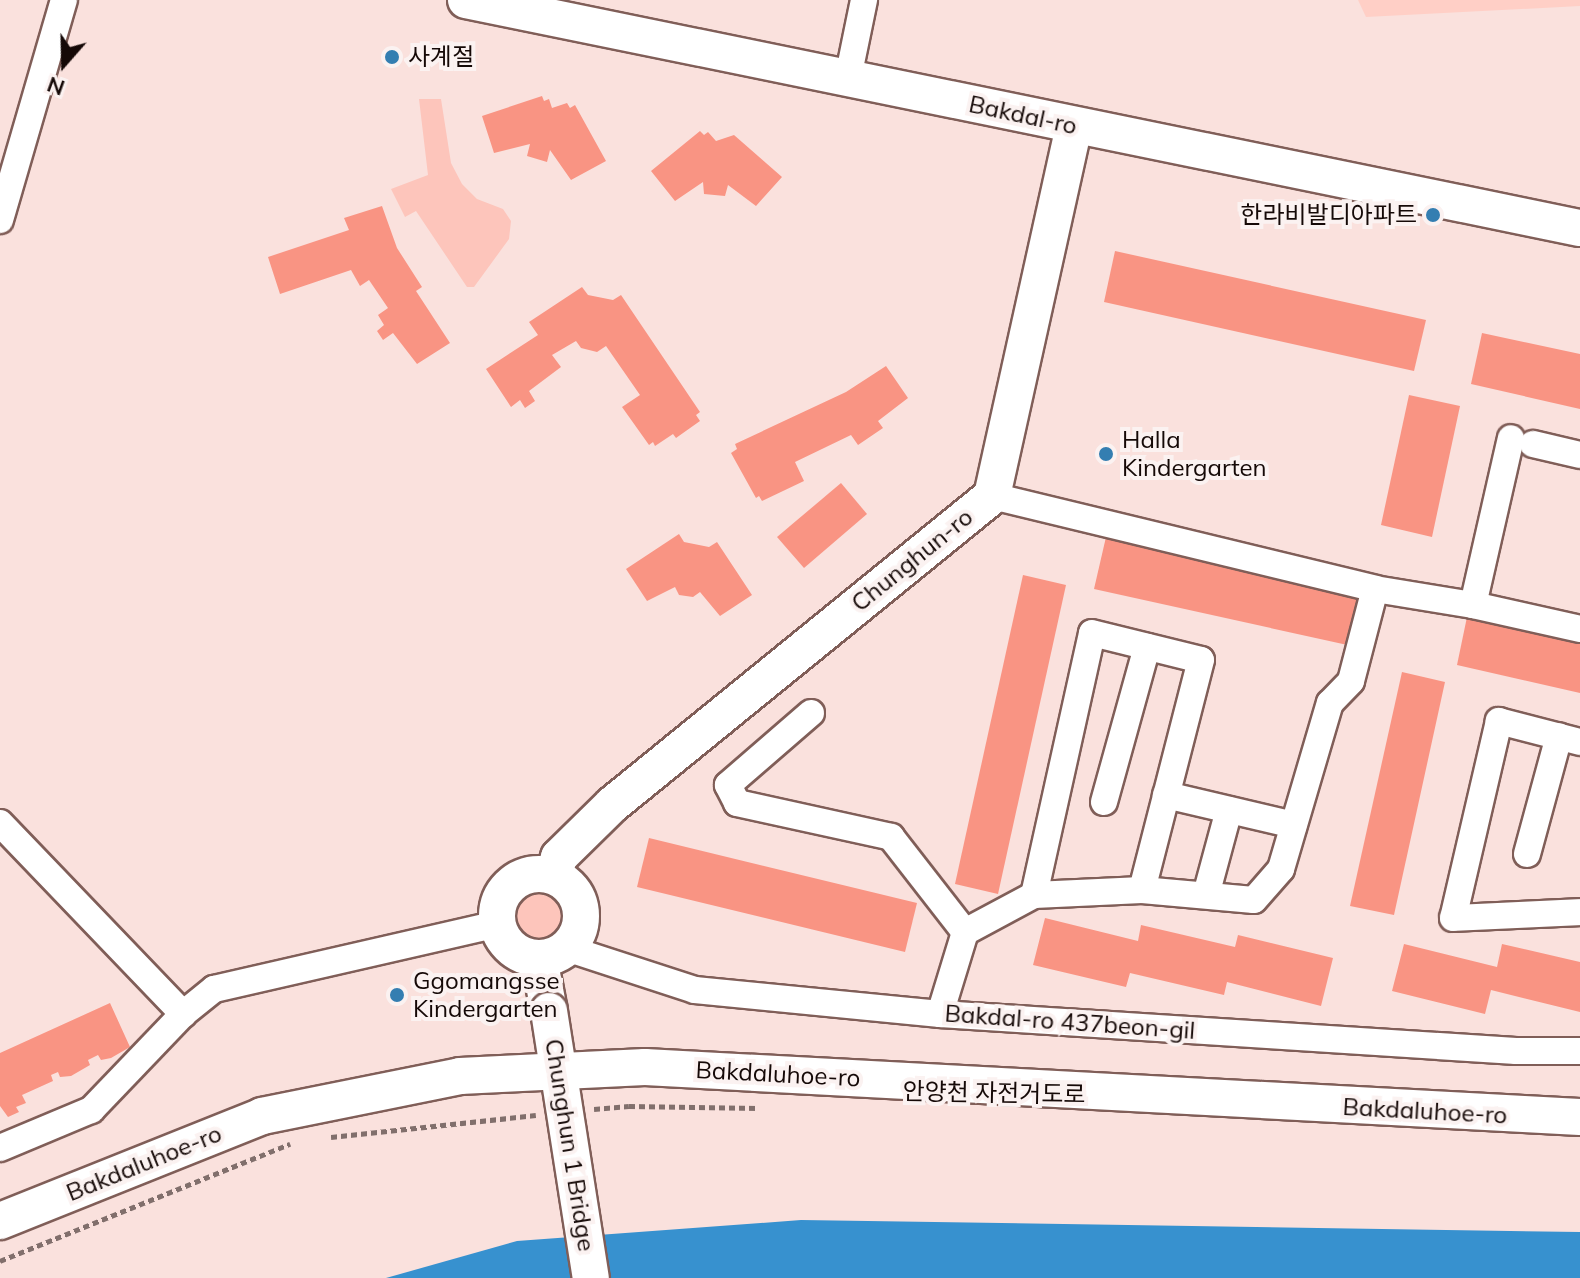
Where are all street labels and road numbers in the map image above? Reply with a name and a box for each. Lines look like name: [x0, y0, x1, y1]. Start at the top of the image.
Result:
street label: Bakdal-ro: [966, 89, 1080, 141]
street label: Chunghun-ro: [846, 502, 978, 618]
street label: Bakdal-ro 437beon-gil: [944, 999, 1196, 1045]
street label: Chunghun 1 Bridge: [539, 1037, 601, 1253]
street label: Bakdaluhoe-ro: [695, 1055, 861, 1093]
street label: 안양천 자전거도로: [902, 1077, 1086, 1109]
street label: Bakdaluhoe-ro: [1342, 1092, 1508, 1130]
street label: Bakdaluhoe-ro: [62, 1119, 226, 1207]

